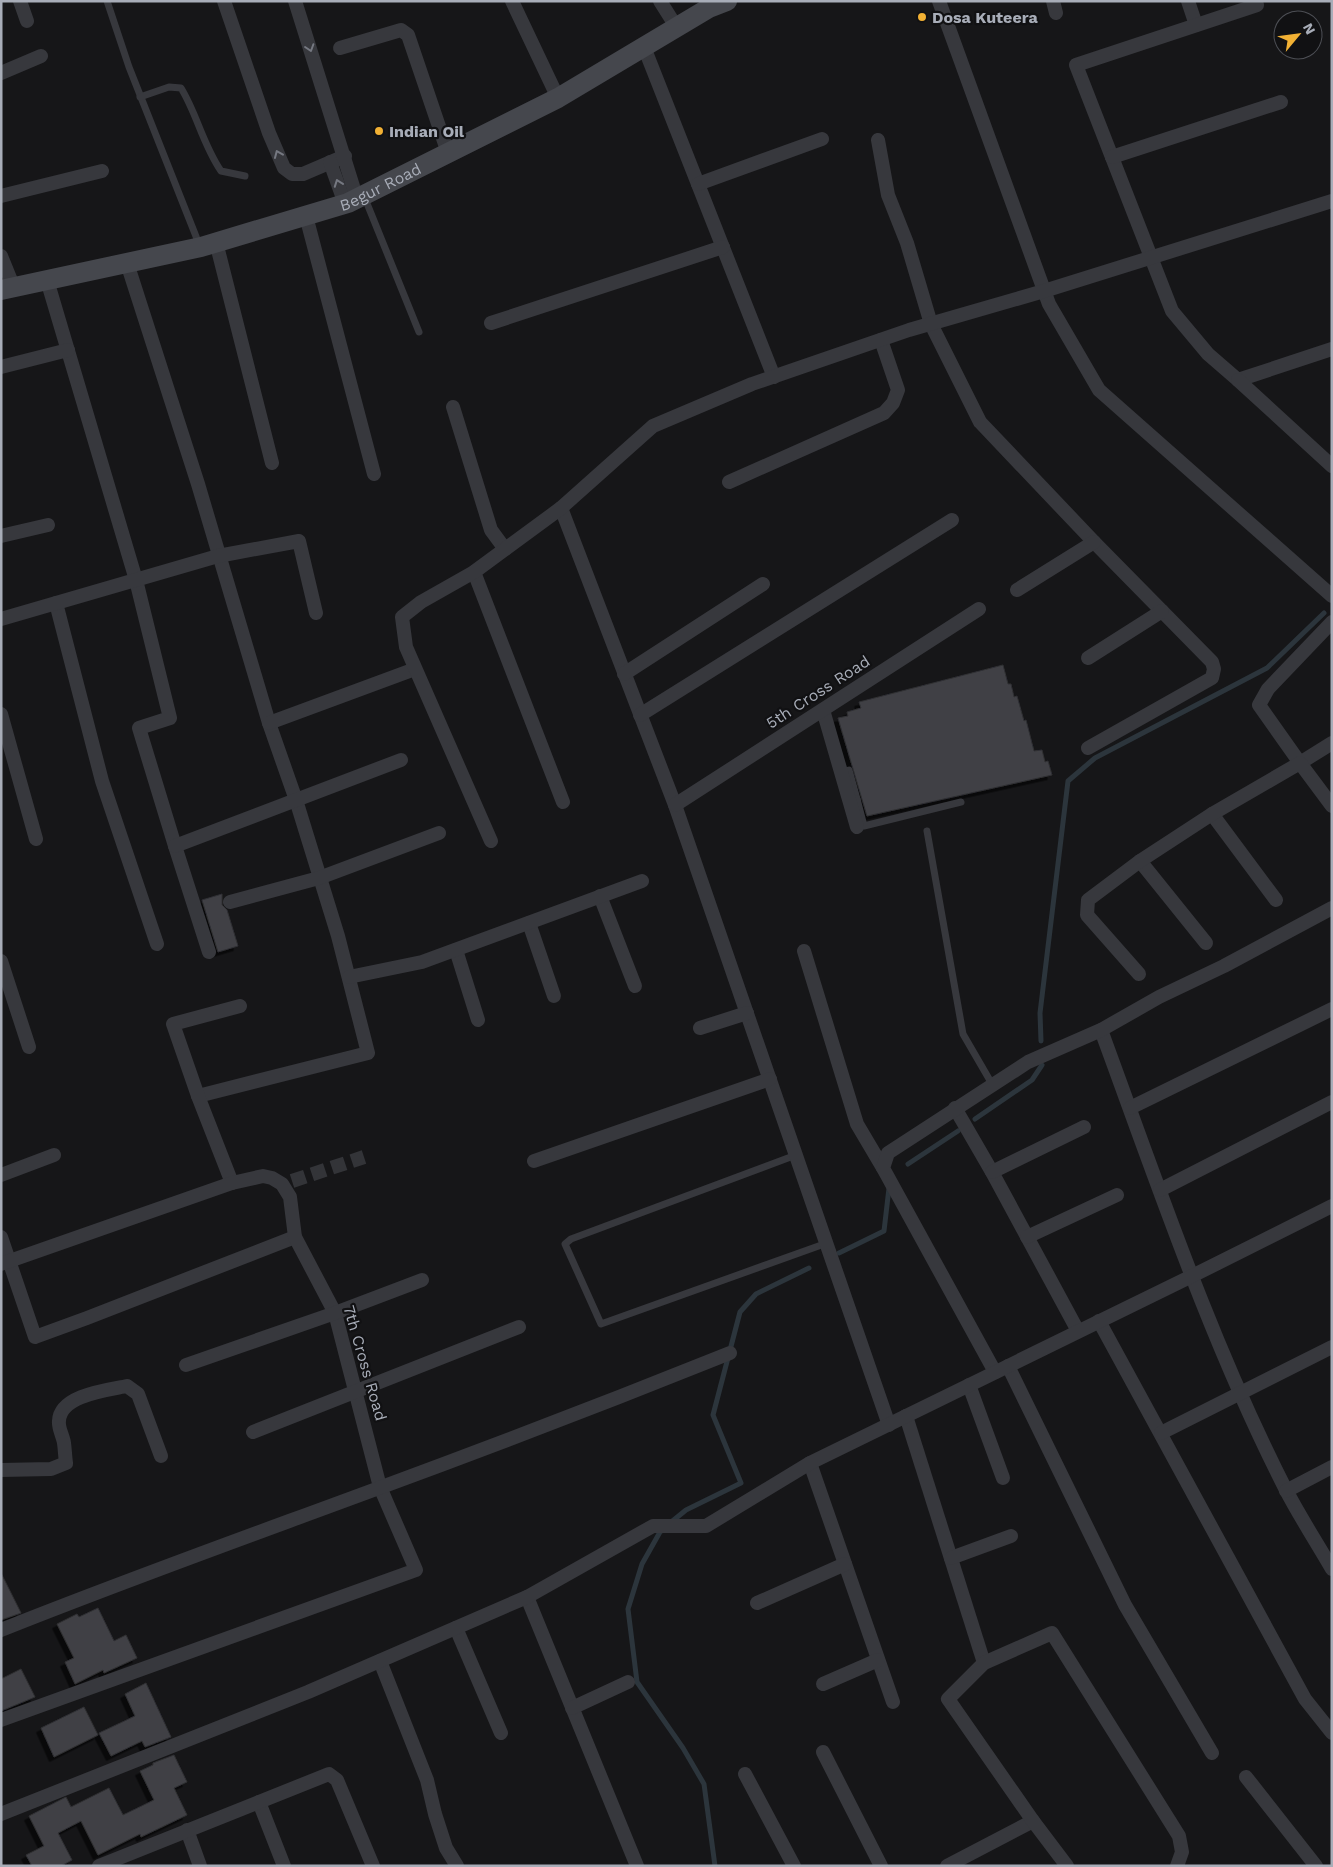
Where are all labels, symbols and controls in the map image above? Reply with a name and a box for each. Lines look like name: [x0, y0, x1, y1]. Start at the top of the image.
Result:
place label: Dosa Kuteera: [932, 8, 1038, 27]
north arrow: [1273, 10, 1323, 60]
marker: Dosa Kuteera: [916, 11, 928, 23]
text: N: [1300, 20, 1319, 37]
one-way arrow: [304, 43, 314, 51]
place label: Indian Oil: [389, 122, 465, 141]
marker: Indian Oil: [373, 125, 385, 137]
one-way arrow: [273, 150, 284, 159]
street label: Begur Road: [337, 159, 424, 215]
one-way arrow: [334, 179, 344, 188]
street label: 5th Cross Road: [763, 651, 873, 733]
street label: 7th Cross Road: [339, 1303, 391, 1423]

